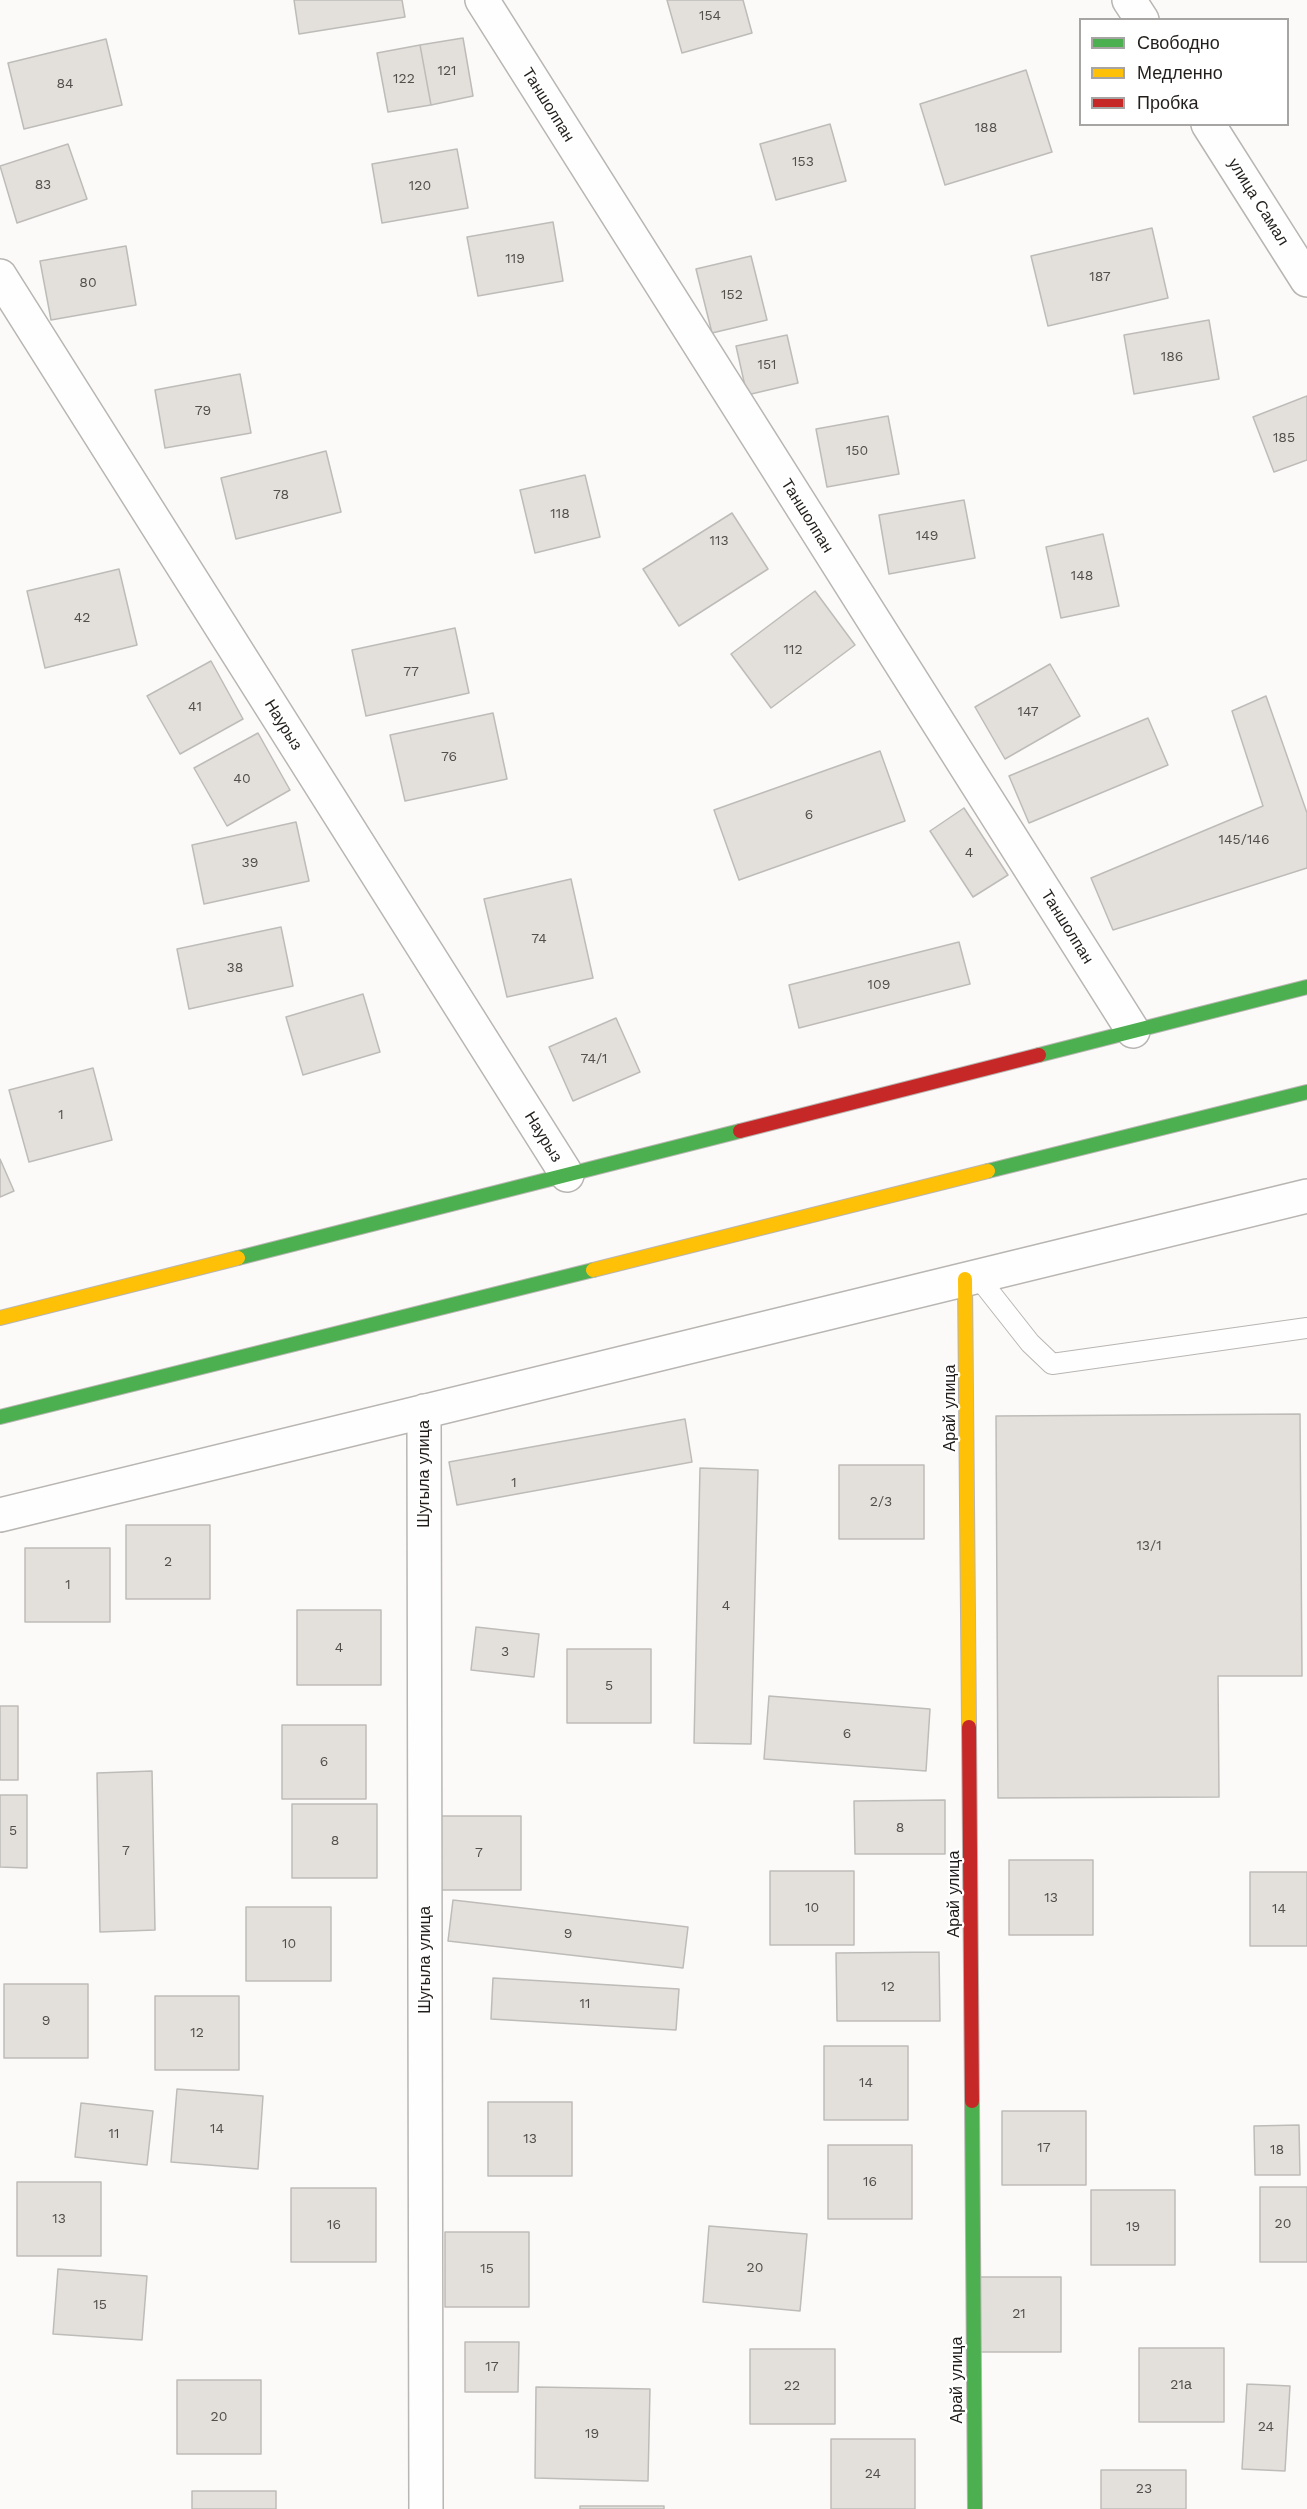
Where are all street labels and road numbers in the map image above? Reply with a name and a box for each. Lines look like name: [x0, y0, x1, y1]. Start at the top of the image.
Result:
street label: Таншолпан: [518, 64, 578, 146]
street label: улица Самал: [1224, 155, 1292, 249]
street label: Таншолпан: [777, 475, 837, 557]
street label: Наурыз: [260, 696, 306, 754]
street label: Таншолпан: [1037, 886, 1097, 968]
street label: Наурыз: [520, 1108, 566, 1166]
street label: Арай улица: [940, 1365, 960, 1451]
street label: Шугыла улица: [414, 1420, 434, 1528]
street label: Арай улица: [944, 1851, 964, 1937]
street label: Шугыла улица: [415, 1906, 435, 2014]
street label: Арай улица: [947, 2337, 967, 2423]

